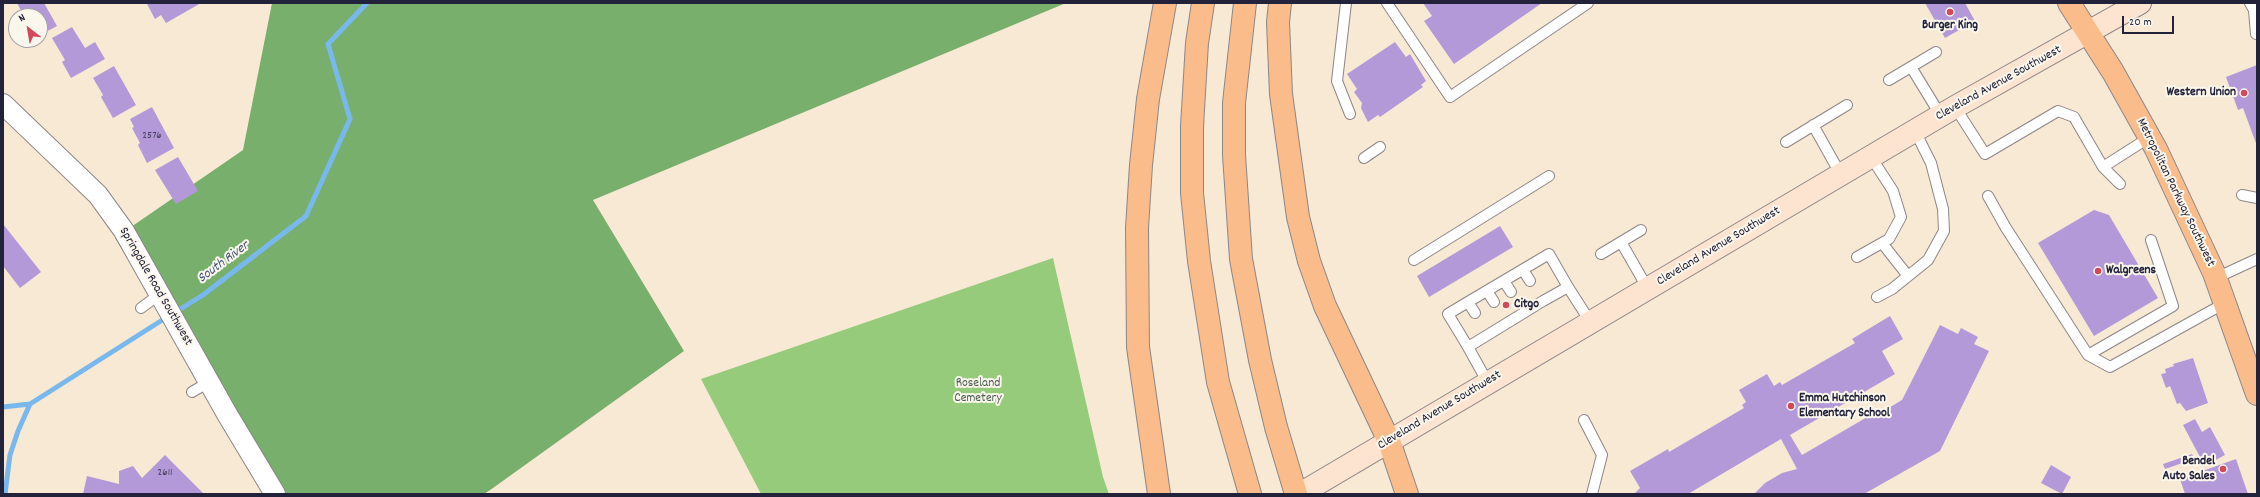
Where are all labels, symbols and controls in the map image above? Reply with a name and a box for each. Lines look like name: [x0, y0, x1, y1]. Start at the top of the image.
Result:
marker: Burger King: [1945, 7, 1955, 17]
north arrow: [8, 8, 48, 48]
scale bar: [2124, 8, 2176, 34]
text: N: [16, 10, 29, 27]
text: 20 m: [2129, 14, 2152, 31]
place label: Burger King: [1922, 18, 1978, 34]
street label: Cleveland Avenue Southwest: [1933, 43, 2065, 125]
place label: Western Union: [2167, 85, 2236, 101]
marker: Western Union: [2239, 88, 2249, 98]
street label: Metropolitan Parkway Southwest: [2132, 116, 2218, 270]
house number: 2576: [142, 129, 162, 143]
street label: Cleveland Avenue Southwest: [1654, 204, 1784, 290]
street label: Springdale Road Southwest: [115, 225, 195, 349]
water label: South River: [195, 238, 253, 288]
place label: Walgreens: [2106, 263, 2156, 279]
marker: Walgreens: [2093, 266, 2103, 276]
place label: Citgo: [1514, 297, 1539, 313]
marker: Citgo: [1501, 300, 1511, 310]
street label: Cleveland Avenue Southwest: [1375, 368, 1505, 454]
park label: Roseland Cemetery: [954, 376, 1002, 407]
place label: Emma Hutchinson Elementary School: [1799, 391, 1890, 422]
marker: Emma Hutchinson Elementary School: [1786, 401, 1796, 411]
place label: Bendel Auto Sales: [2163, 454, 2215, 485]
marker: Bendel Auto Sales: [2218, 464, 2228, 474]
house number: 2611: [157, 466, 173, 480]

